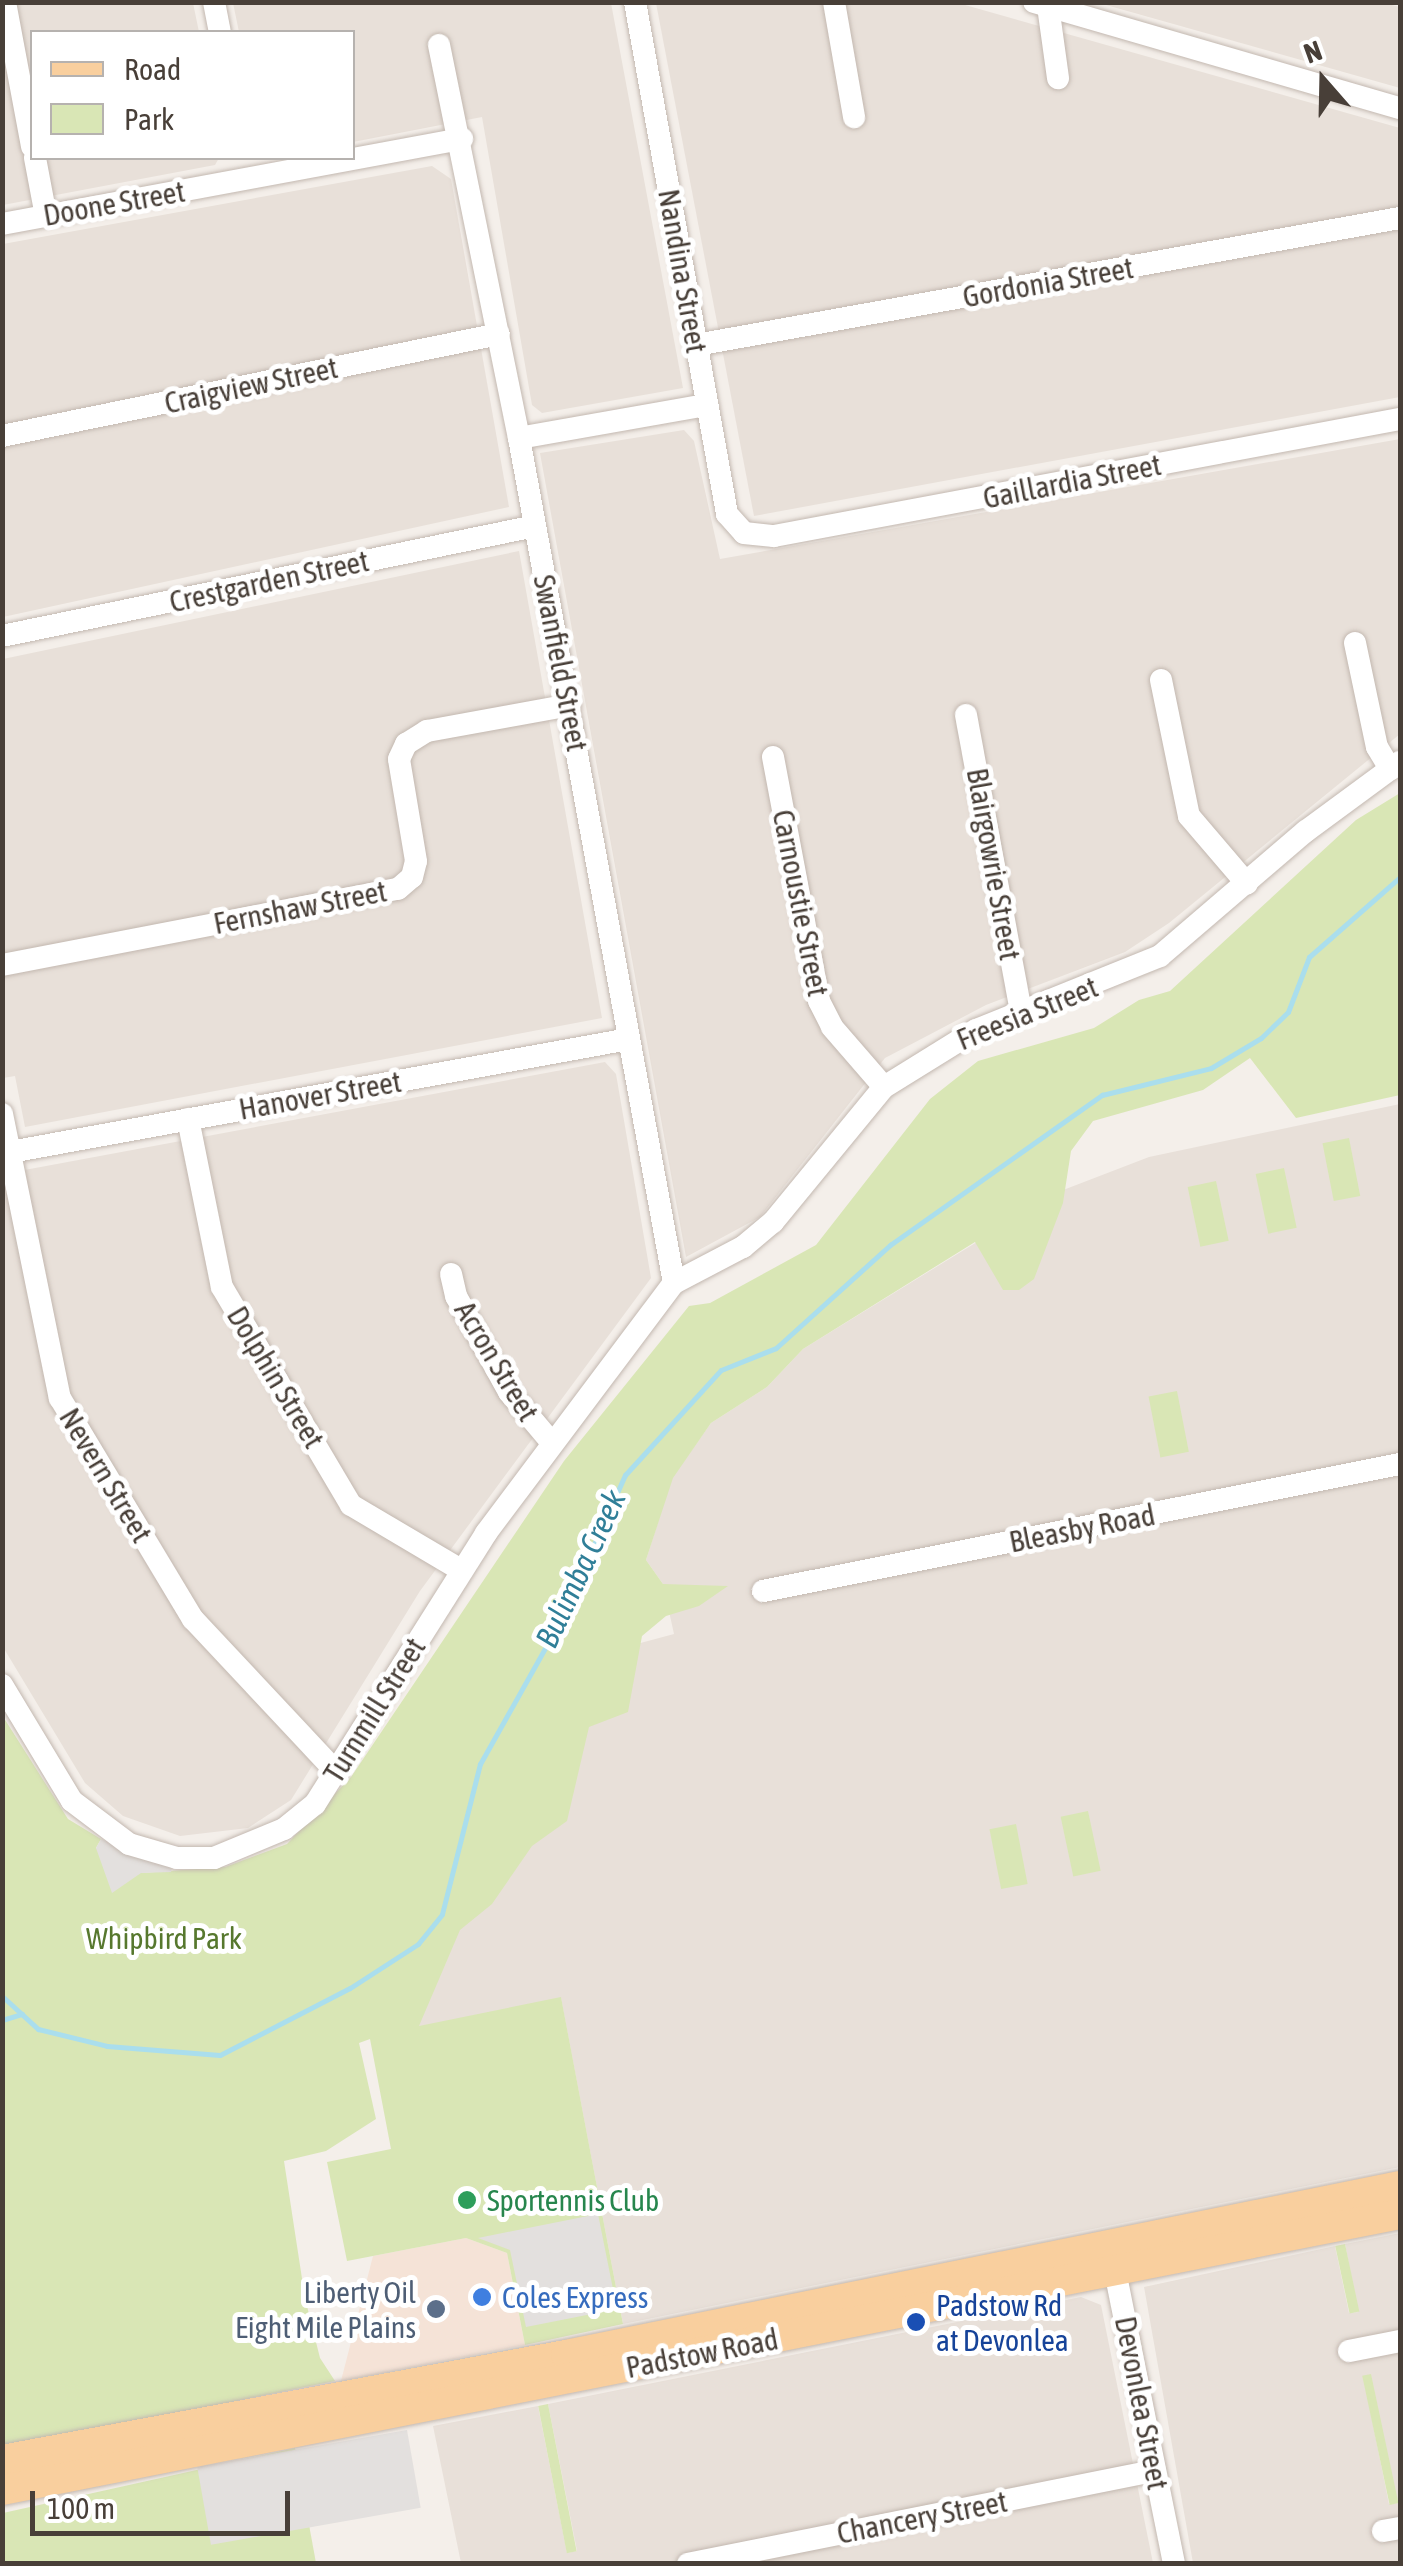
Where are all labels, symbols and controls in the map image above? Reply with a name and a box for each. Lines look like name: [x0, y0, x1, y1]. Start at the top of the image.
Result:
legend: [30, 30, 355, 160]
north arrow: [1273, 30, 1373, 130]
text: N: [1299, 34, 1326, 70]
text: Road: [124, 52, 181, 86]
text: Park: [124, 102, 174, 136]
street label: Doone Street: [40, 173, 188, 233]
street label: Nandina Street: [651, 186, 715, 356]
street label: Gordonia Street: [960, 249, 1136, 315]
street label: Craigview Street: [161, 349, 341, 421]
street label: Gaillardia Street: [980, 446, 1164, 516]
street label: Crestgarden Street: [166, 542, 372, 620]
street label: Swanfield Street: [526, 572, 596, 754]
street label: Blairgowrie Street: [959, 765, 1029, 963]
street label: Carnoustie Street: [765, 807, 837, 999]
street label: Fernshaw Street: [210, 873, 390, 941]
street label: Freesia Street: [951, 968, 1103, 1058]
street label: Hanover Street: [236, 1063, 404, 1127]
street label: Acron Street: [447, 1295, 547, 1427]
street label: Dolphin Street: [220, 1300, 332, 1454]
street label: Nevern Street: [52, 1401, 160, 1549]
water label: Bulimba Creek: [528, 1484, 634, 1654]
street label: Bleasby Road: [1006, 1496, 1158, 1560]
street label: Turnmill Street: [315, 1631, 433, 1789]
park label: Whipbird Park: [86, 1920, 242, 1956]
place label: Sportennis Club: [487, 2182, 659, 2218]
marker: Sportennis Club: [456, 2189, 478, 2211]
place label: Liberty Oil Eight Mile Plains: [235, 2274, 416, 2344]
place label: Coles Express: [502, 2279, 648, 2315]
marker: Coles Express: [471, 2286, 493, 2308]
place label: Padstow Rd at Devonlea: [936, 2287, 1069, 2358]
marker: Liberty Oil Eight Mile Plains: [425, 2298, 447, 2320]
marker: Padstow Rd at Devonlea: [905, 2311, 927, 2333]
street label: Devonlea Street: [1108, 2313, 1176, 2493]
street label: Padstow Road: [623, 2321, 781, 2385]
scale bar: [35, 2471, 295, 2533]
street label: Chancery Street: [834, 2483, 1010, 2551]
text: 100 m: [47, 2491, 115, 2525]

